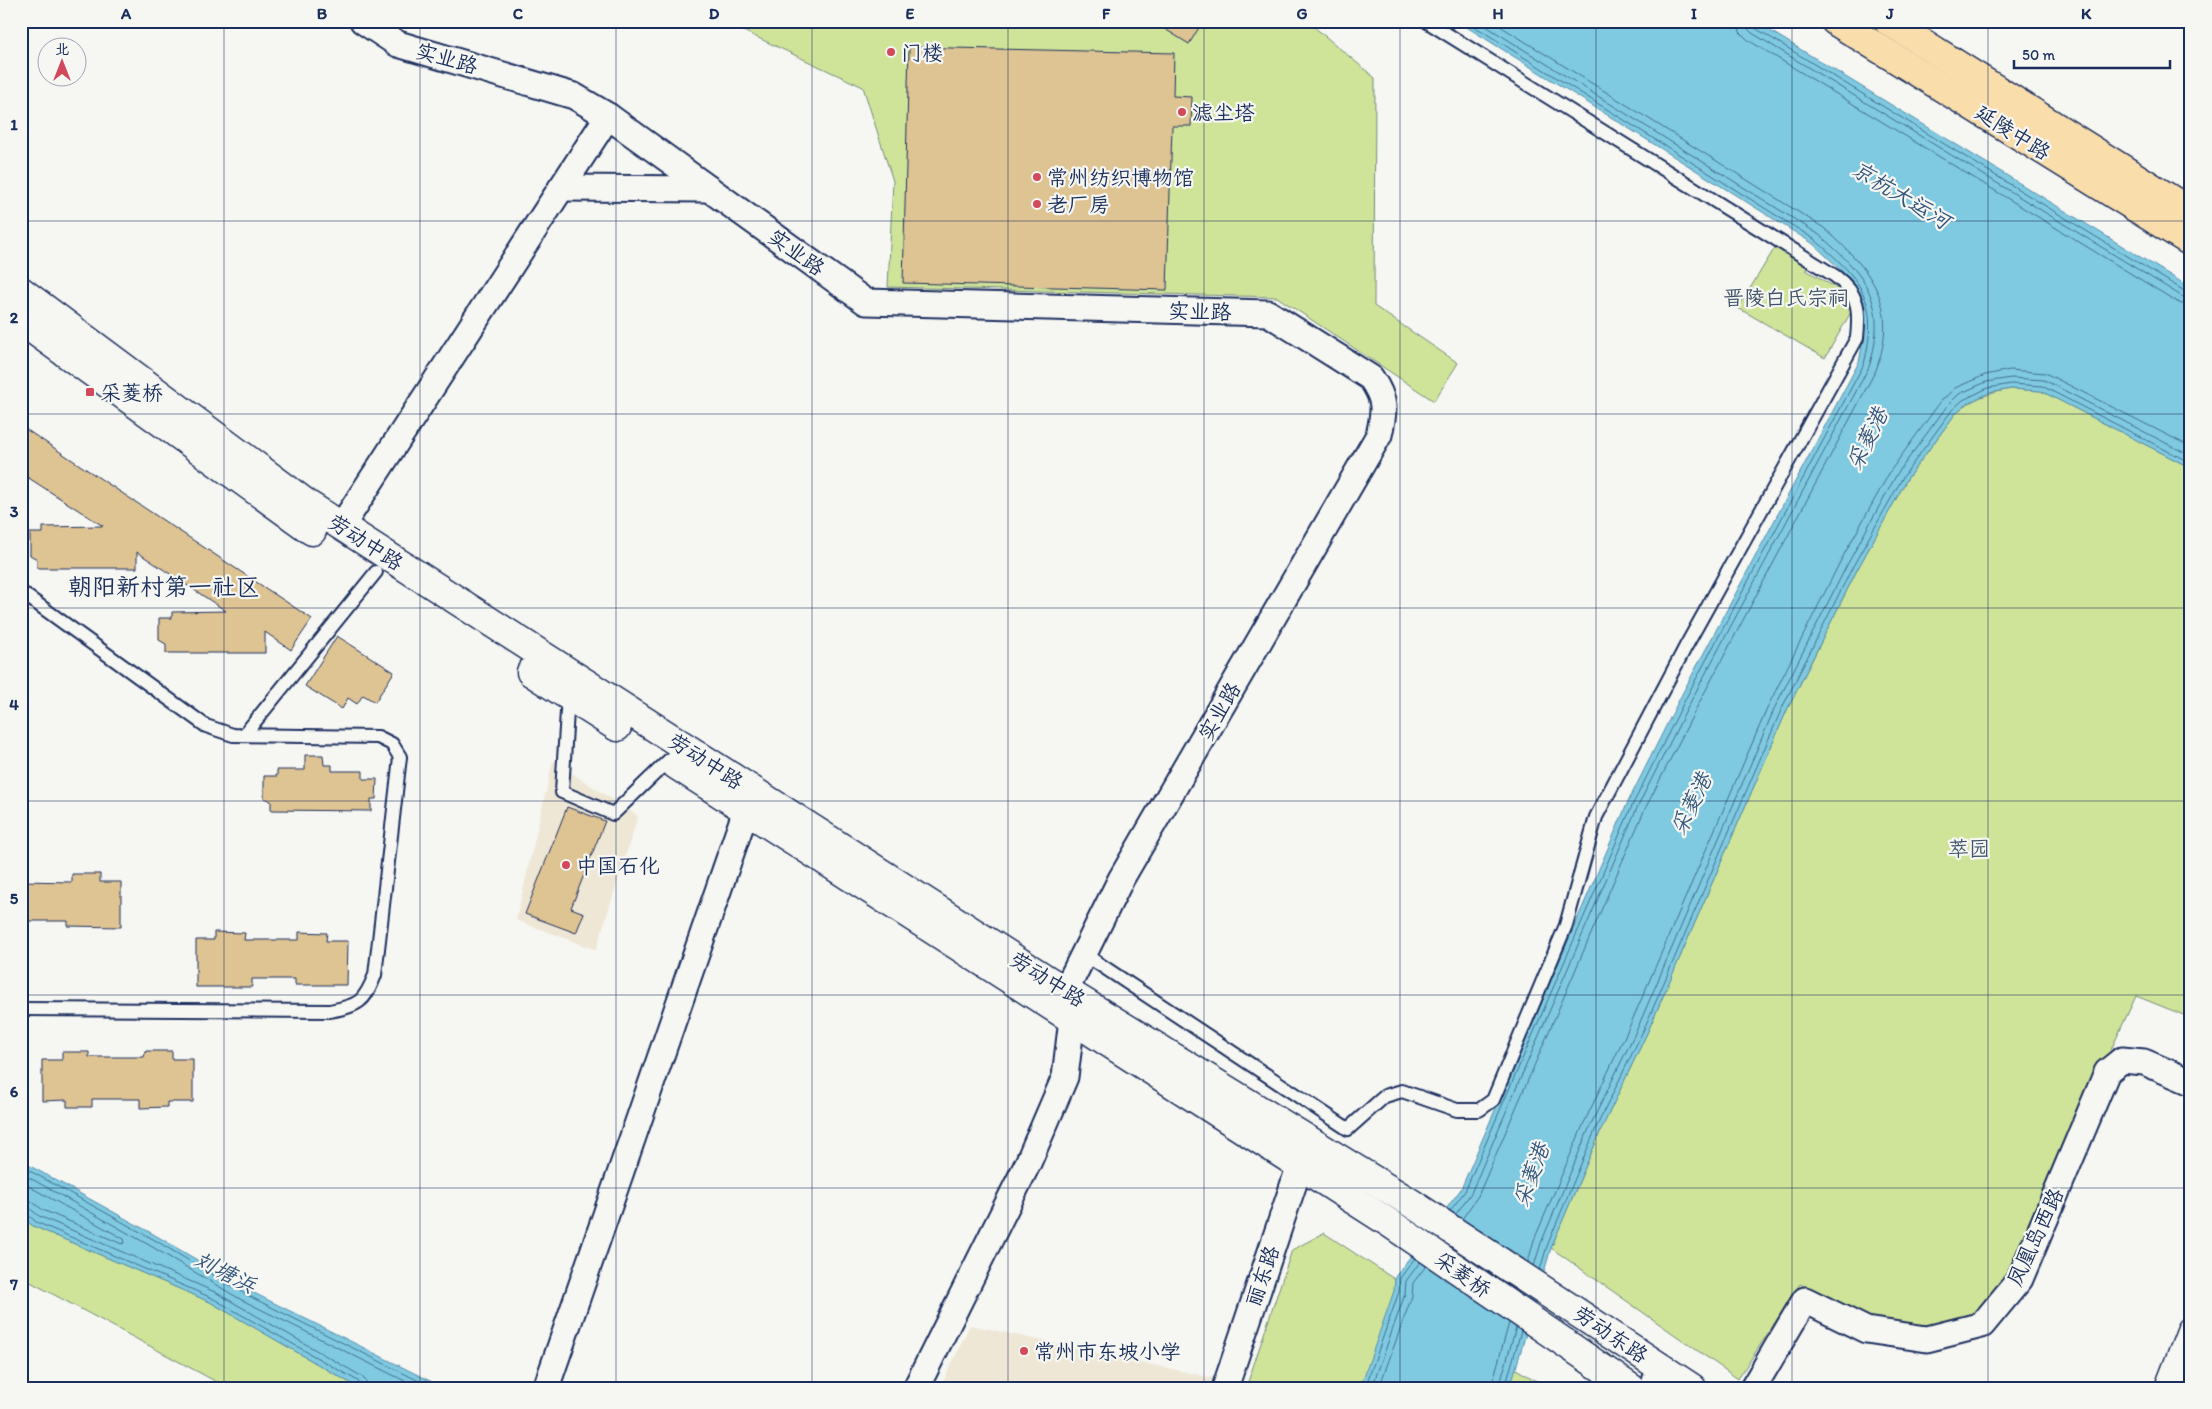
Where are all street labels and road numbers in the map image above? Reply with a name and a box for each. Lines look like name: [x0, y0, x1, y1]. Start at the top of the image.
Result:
street label: 实业路: [413, 37, 481, 79]
street label: 延陵中路: [1971, 99, 2055, 165]
street label: 实业路: [764, 223, 830, 281]
street label: 实业路: [1168, 297, 1232, 325]
street label: 劳动中路: [324, 509, 408, 575]
street label: 实业路: [1192, 677, 1246, 745]
street label: 劳动中路: [664, 728, 748, 794]
street label: 劳动中路: [1006, 946, 1090, 1012]
street label: 凤凰岛西路: [2001, 1184, 2069, 1290]
street label: 丽东路: [1240, 1242, 1284, 1310]
street label: 采菱桥: [1430, 1246, 1496, 1302]
street label: 劳动东路: [1569, 1300, 1653, 1368]

